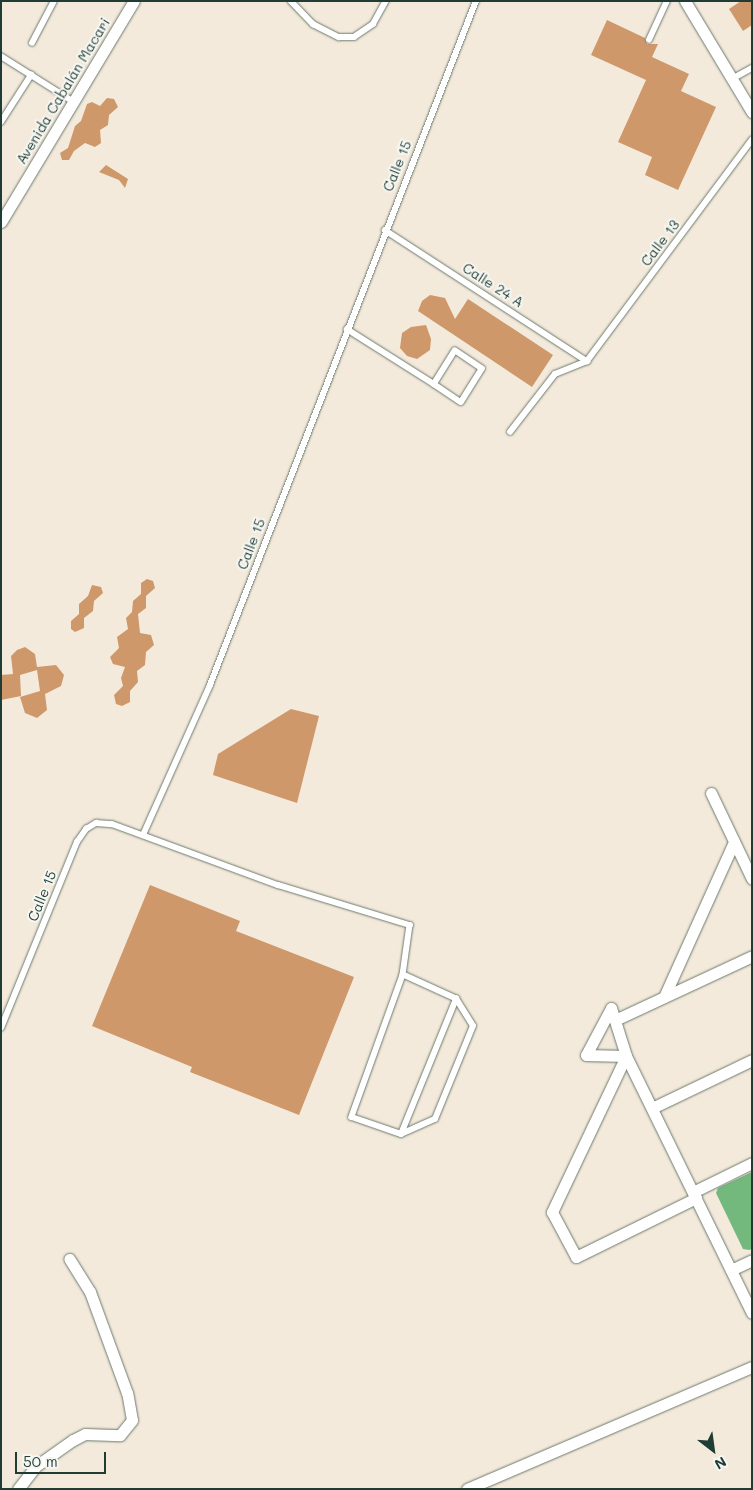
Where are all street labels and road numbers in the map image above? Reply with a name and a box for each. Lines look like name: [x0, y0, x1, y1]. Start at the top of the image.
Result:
street label: Avenida Cabalán Macari: [13, 15, 113, 167]
street label: Calle 15: [379, 138, 415, 194]
street label: Calle 13: [637, 217, 683, 269]
street label: Calle 24 A: [459, 259, 527, 311]
street label: Calle 15: [234, 516, 268, 572]
street label: Calle 15: [24, 868, 60, 924]

